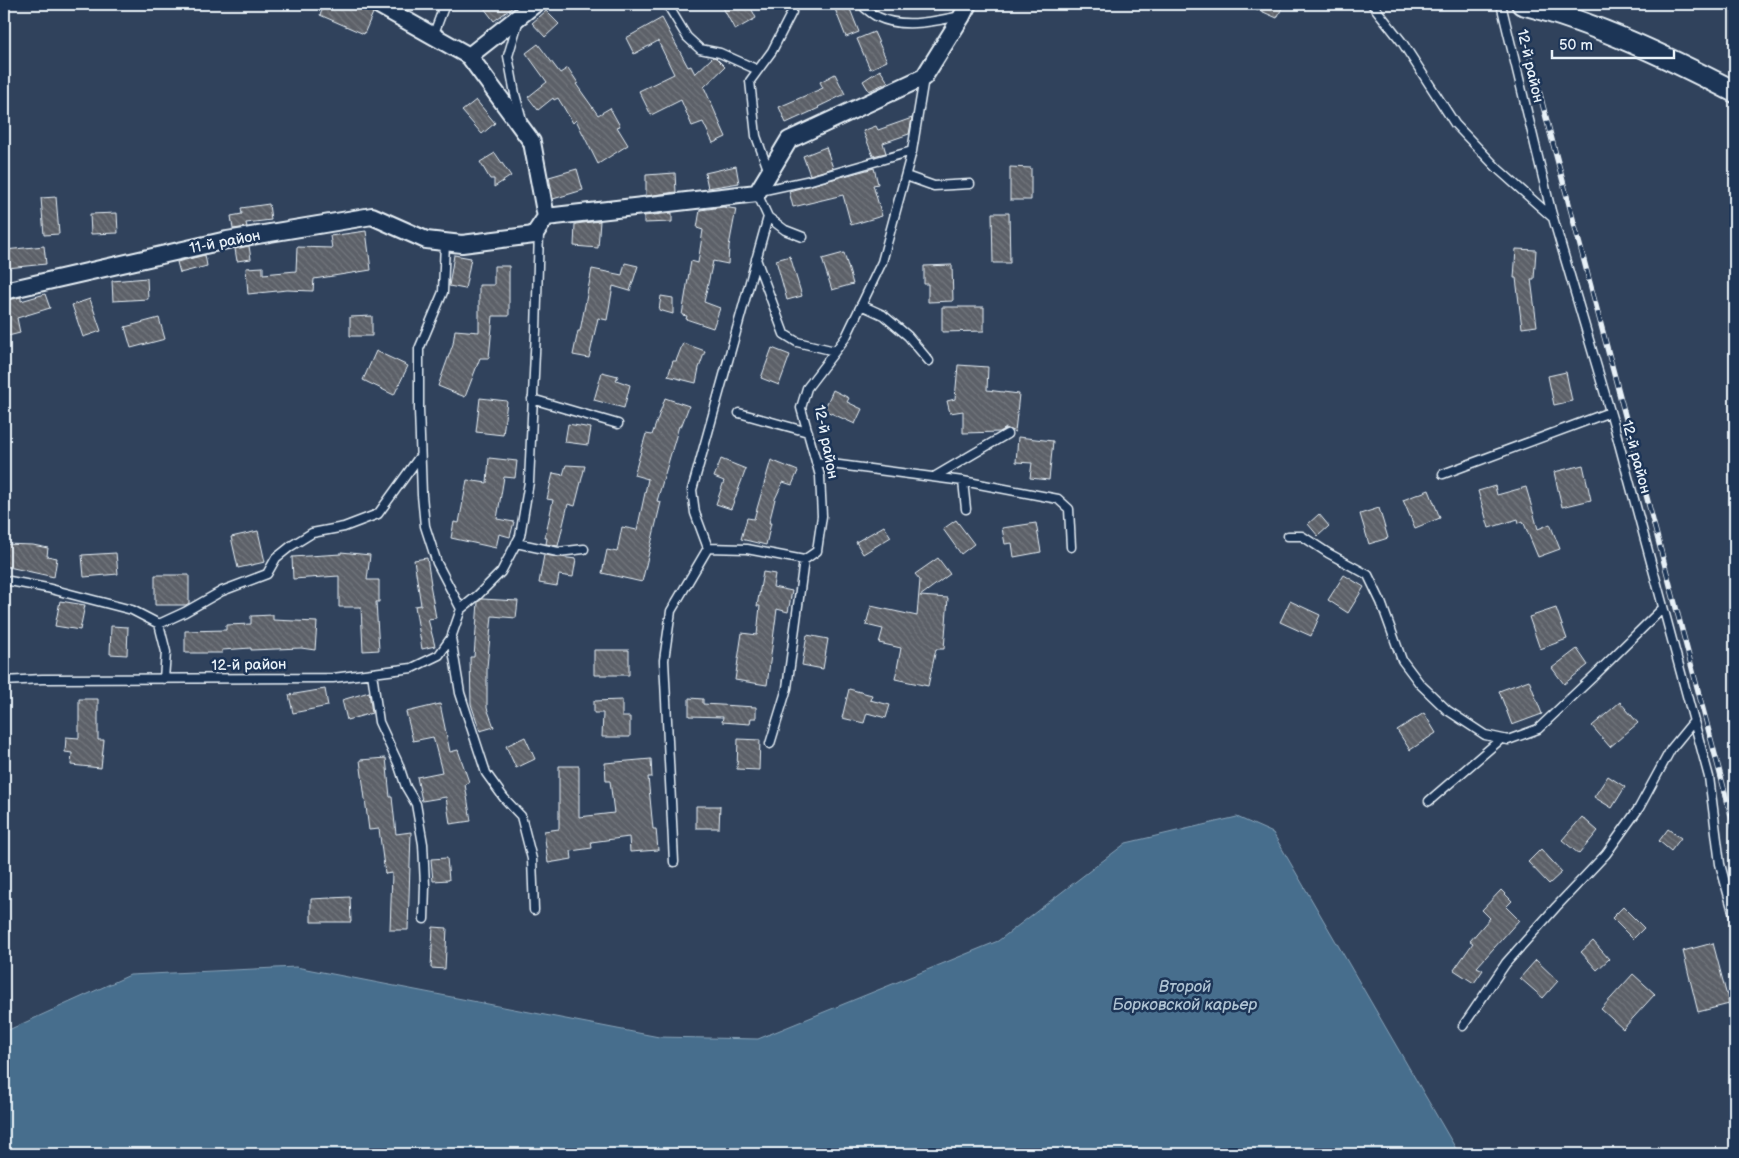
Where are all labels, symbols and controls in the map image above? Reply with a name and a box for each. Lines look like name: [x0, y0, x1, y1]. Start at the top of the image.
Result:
street label: 12-й район: [1512, 27, 1548, 105]
scale bar: [1552, 28, 1674, 60]
text: 50 m: [1559, 36, 1593, 55]
street label: 11-й район: [188, 226, 262, 258]
street label: 12-й район: [810, 403, 842, 481]
street label: 12-й район: [1617, 418, 1655, 496]
street label: 12-й район: [211, 655, 287, 675]
water label: Второй Борковской карьер: [1113, 978, 1257, 1015]

